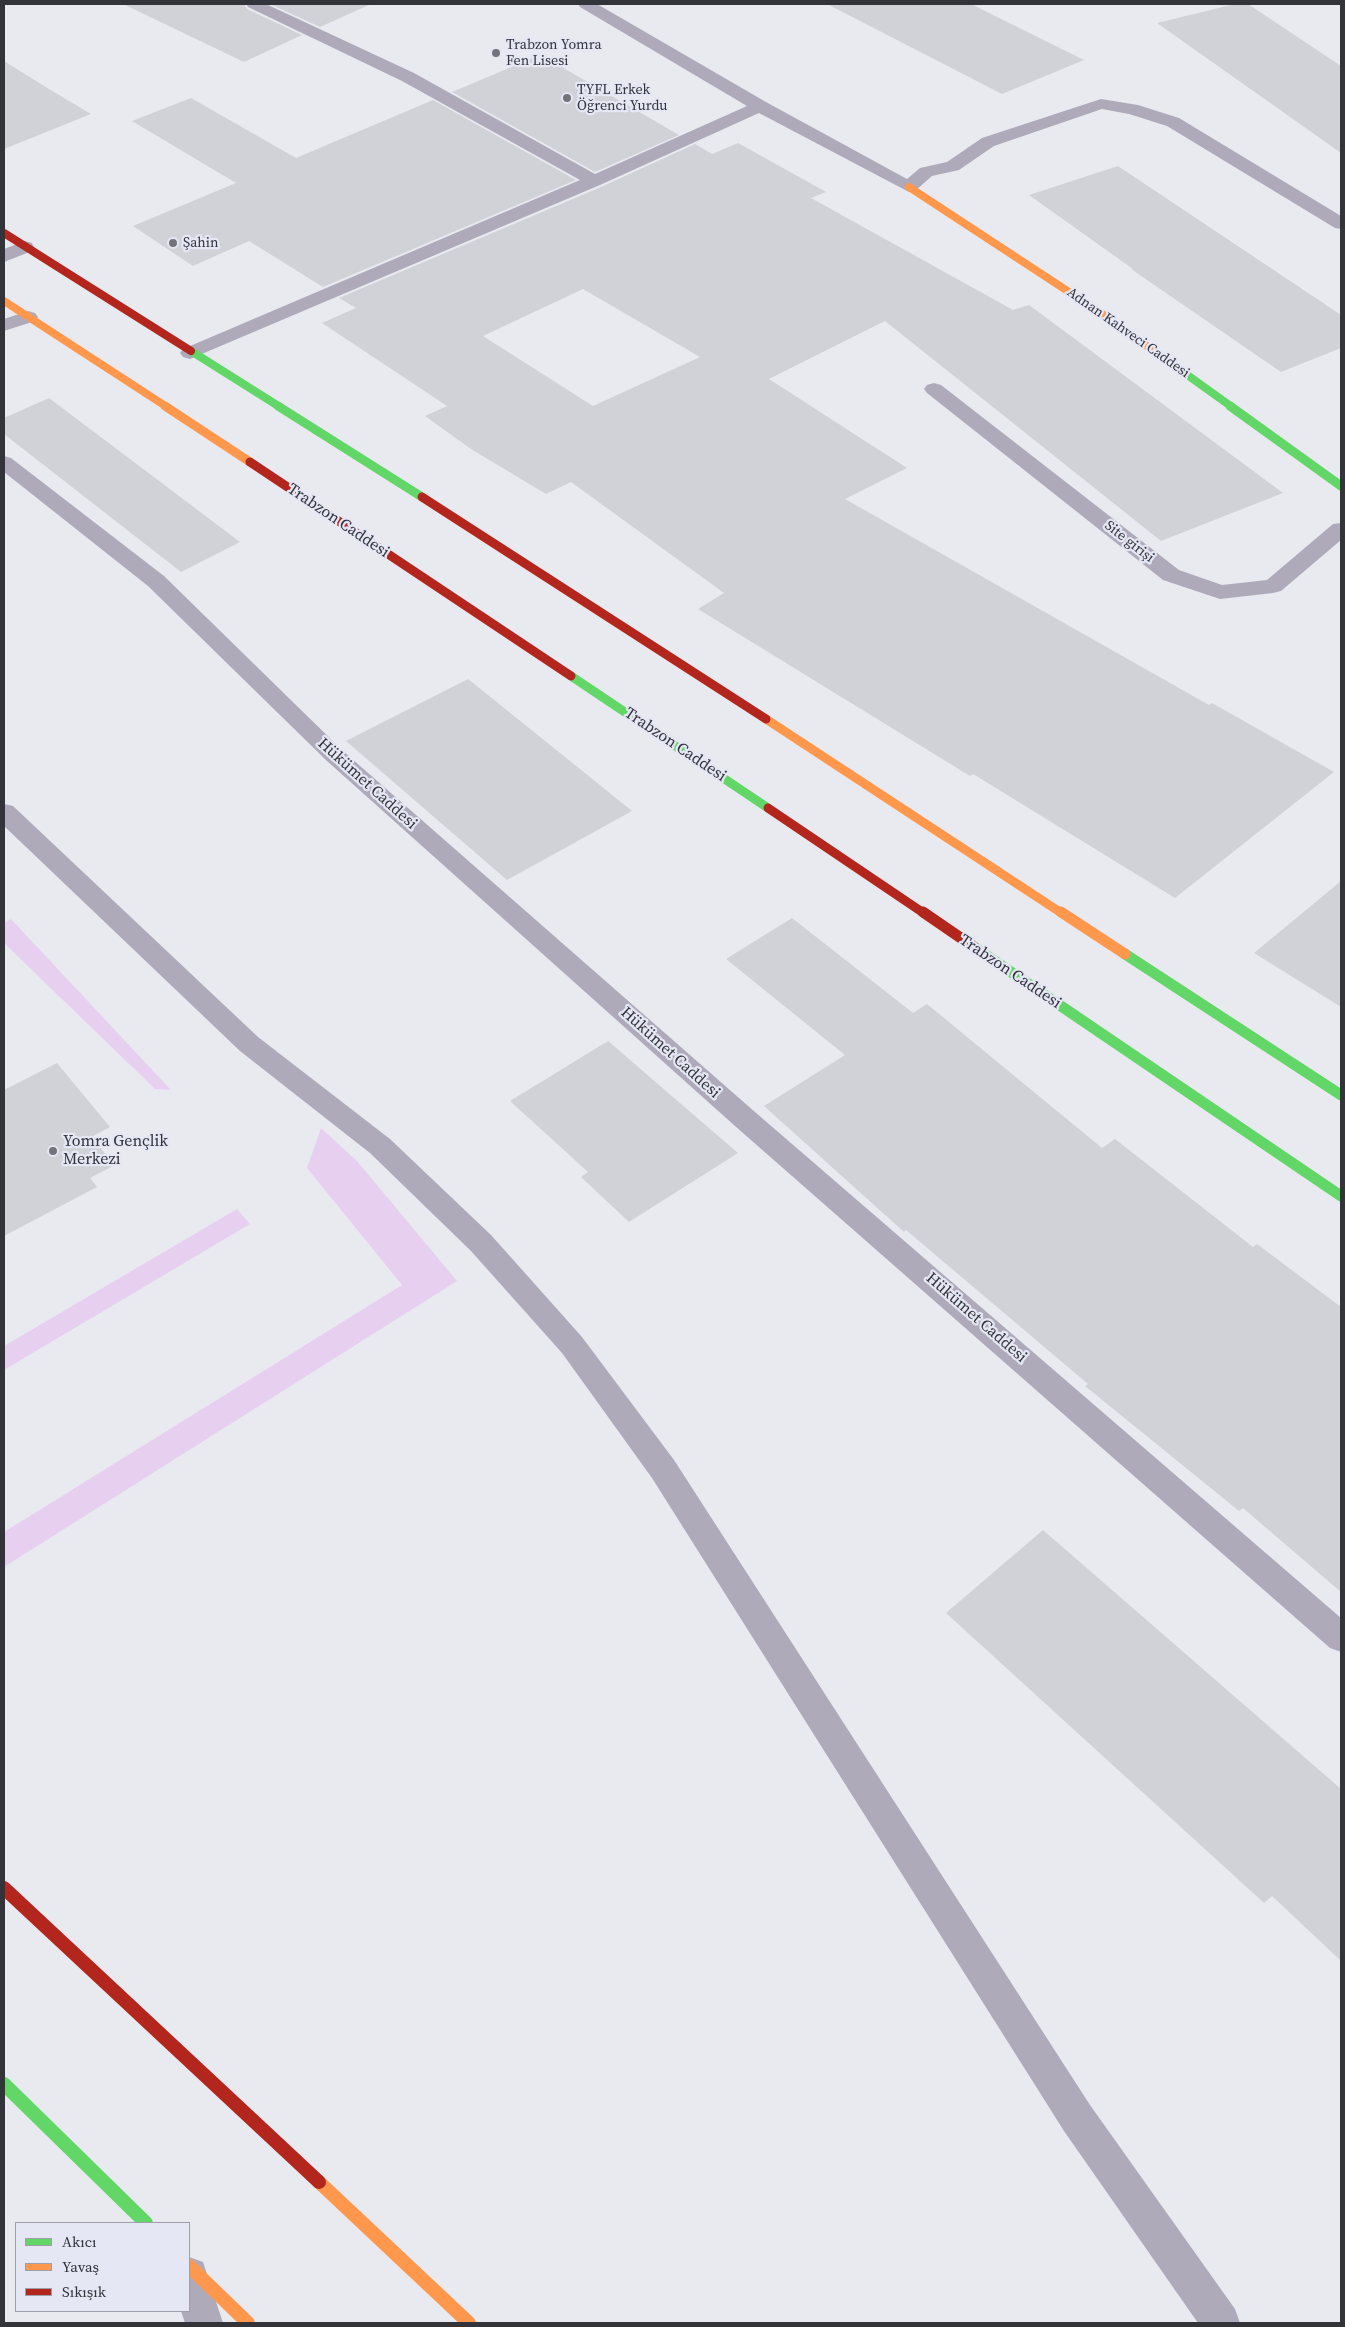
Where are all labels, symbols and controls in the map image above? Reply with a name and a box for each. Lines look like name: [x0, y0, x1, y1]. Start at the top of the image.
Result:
place label: Trabzon Yomra Fen Lisesi: [506, 37, 602, 70]
marker: Trabzon Yomra Fen Lisesi: [490, 47, 502, 59]
place label: TYFL Erkek Öğrenci Yurdu: [577, 82, 667, 114]
marker: TYFL Erkek Öğrenci Yurdu: [561, 92, 573, 104]
place label: Şahin: [183, 235, 218, 251]
marker: Şahin: [167, 237, 179, 249]
street label: Adnan Kahveci Caddesi: [1063, 284, 1193, 382]
street label: Trabzon Caddesi: [283, 480, 393, 562]
street label: Site girişi: [1101, 518, 1157, 566]
street label: Trabzon Caddesi: [620, 704, 730, 786]
street label: Hükümet Caddesi: [313, 734, 421, 834]
street label: Trabzon Caddesi: [955, 931, 1065, 1013]
street label: Hükümet Caddesi: [616, 1003, 724, 1103]
place label: Yomra Gençlik Merkezi: [63, 1132, 168, 1170]
marker: Yomra Gençlik Merkezi: [47, 1145, 59, 1157]
street label: Hükümet Caddesi: [922, 1269, 1030, 1367]
legend: [15, 2222, 190, 2312]
text: Akıcı: [62, 2231, 96, 2252]
text: Yavaş: [62, 2256, 99, 2277]
text: Sıkışık: [62, 2281, 106, 2302]

